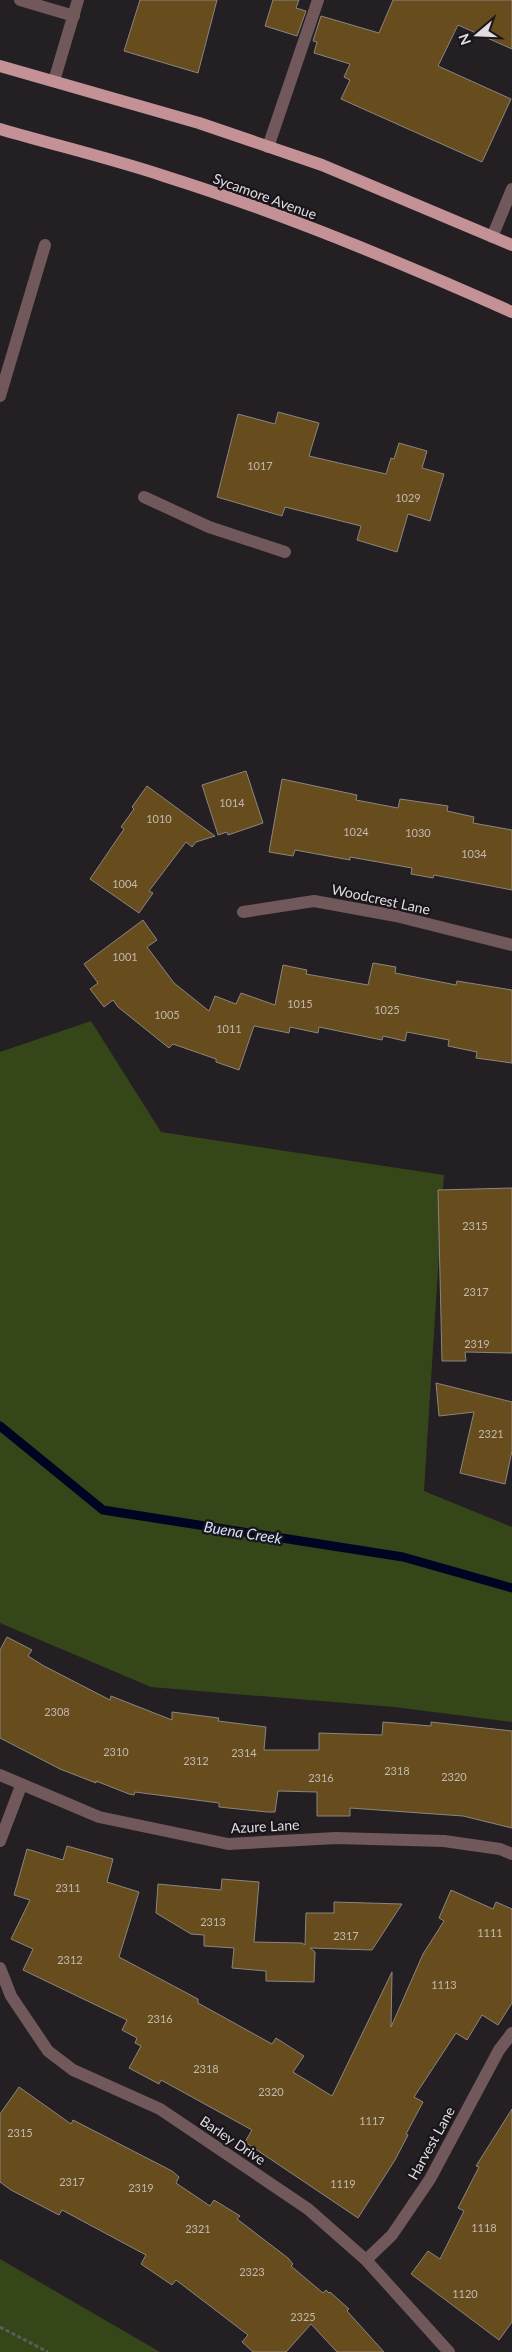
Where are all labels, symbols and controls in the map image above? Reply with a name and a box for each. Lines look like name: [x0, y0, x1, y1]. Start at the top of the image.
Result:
north arrow: [452, 10, 502, 60]
text: N: [454, 32, 474, 47]
street label: Sycamore Avenue: [211, 169, 319, 223]
house number: 1017: [247, 459, 273, 472]
house number: 1029: [395, 491, 421, 504]
house number: 1014: [219, 796, 245, 809]
house number: 1010: [146, 812, 172, 825]
house number: 1024: [343, 825, 369, 838]
house number: 1030: [405, 826, 431, 839]
house number: 1034: [461, 847, 487, 860]
house number: 1004: [112, 877, 138, 890]
street label: Woodcrest Lane: [330, 880, 432, 918]
house number: 1001: [112, 950, 138, 963]
house number: 1015: [287, 997, 313, 1010]
house number: 1025: [374, 1003, 400, 1016]
house number: 1005: [154, 1008, 180, 1021]
house number: 1011: [216, 1022, 242, 1035]
house number: 2315: [462, 1219, 488, 1232]
house number: 2317: [463, 1285, 489, 1298]
house number: 2319: [464, 1337, 490, 1350]
house number: 2321: [478, 1427, 504, 1440]
water label: Buena Creek: [203, 1517, 284, 1547]
house number: 2308: [44, 1705, 70, 1718]
house number: 2310: [103, 1745, 129, 1758]
house number: 2314: [231, 1746, 257, 1759]
house number: 2312: [183, 1754, 209, 1767]
house number: 2318: [384, 1764, 410, 1777]
house number: 2320: [441, 1770, 467, 1783]
house number: 2316: [308, 1771, 334, 1784]
street label: Azure Lane: [230, 1816, 300, 1836]
house number: 2311: [55, 1881, 81, 1894]
house number: 2313: [200, 1915, 226, 1928]
house number: 1111: [477, 1926, 503, 1939]
house number: 2317: [333, 1929, 359, 1942]
house number: 2312: [57, 1953, 83, 1966]
house number: 1113: [431, 1978, 457, 1991]
house number: 2316: [147, 2012, 173, 2025]
house number: 2318: [193, 2062, 219, 2075]
house number: 2320: [258, 2085, 284, 2098]
street label: Harvest Lane: [404, 2103, 458, 2183]
street label: Barley Drive: [197, 2112, 269, 2168]
house number: 1117: [359, 2114, 385, 2127]
house number: 2315: [7, 2126, 33, 2139]
house number: 2317: [59, 2175, 85, 2188]
house number: 1119: [330, 2177, 356, 2190]
house number: 2319: [128, 2181, 154, 2194]
house number: 1118: [471, 2221, 497, 2234]
house number: 2321: [185, 2222, 211, 2235]
house number: 2323: [239, 2265, 265, 2278]
house number: 1120: [452, 2287, 478, 2300]
house number: 2325: [290, 2310, 316, 2323]

